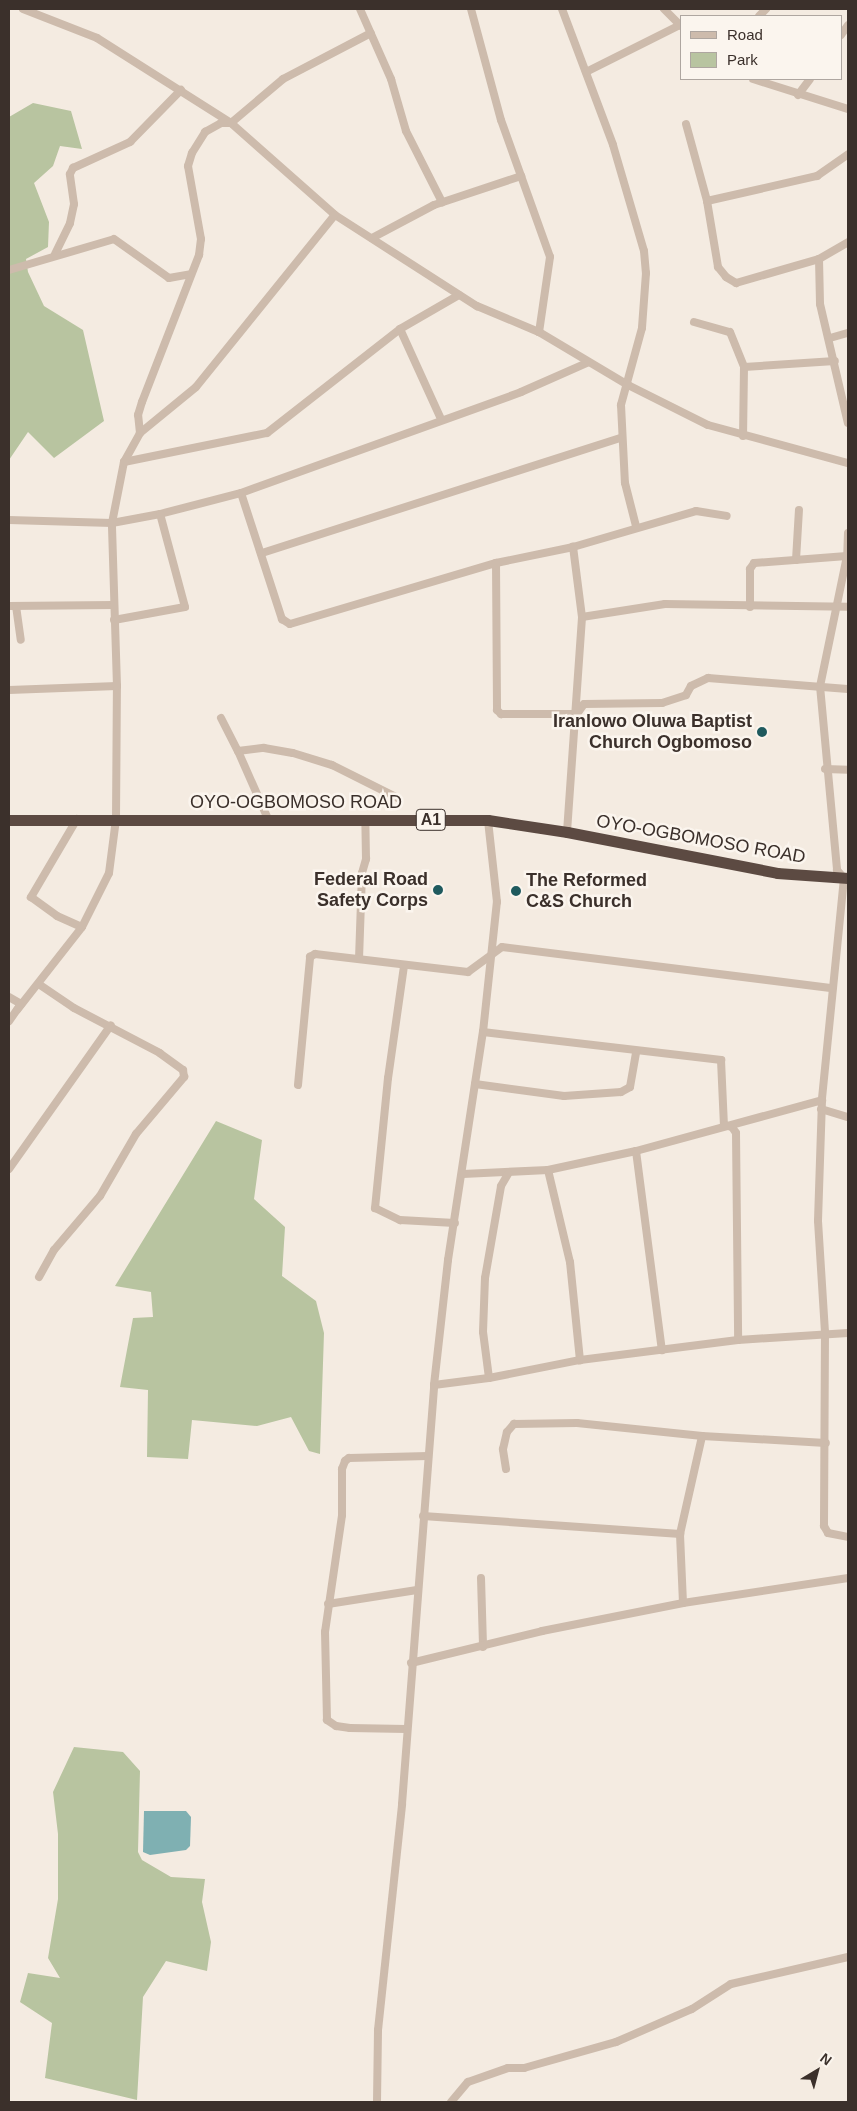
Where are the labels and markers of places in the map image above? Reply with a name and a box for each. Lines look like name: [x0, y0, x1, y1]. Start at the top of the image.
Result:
place label: Iranlowo Oluwa Baptist Church Ogbomoso: [553, 711, 752, 754]
marker: Iranlowo Oluwa Baptist Church Ogbomoso: [756, 726, 768, 738]
place label: Federal Road Safety Corps: [314, 869, 428, 912]
place label: The Reformed C&S Church: [526, 870, 647, 912]
marker: Federal Road Safety Corps: [432, 884, 444, 896]
marker: The Reformed C&S Church: [510, 885, 522, 897]

